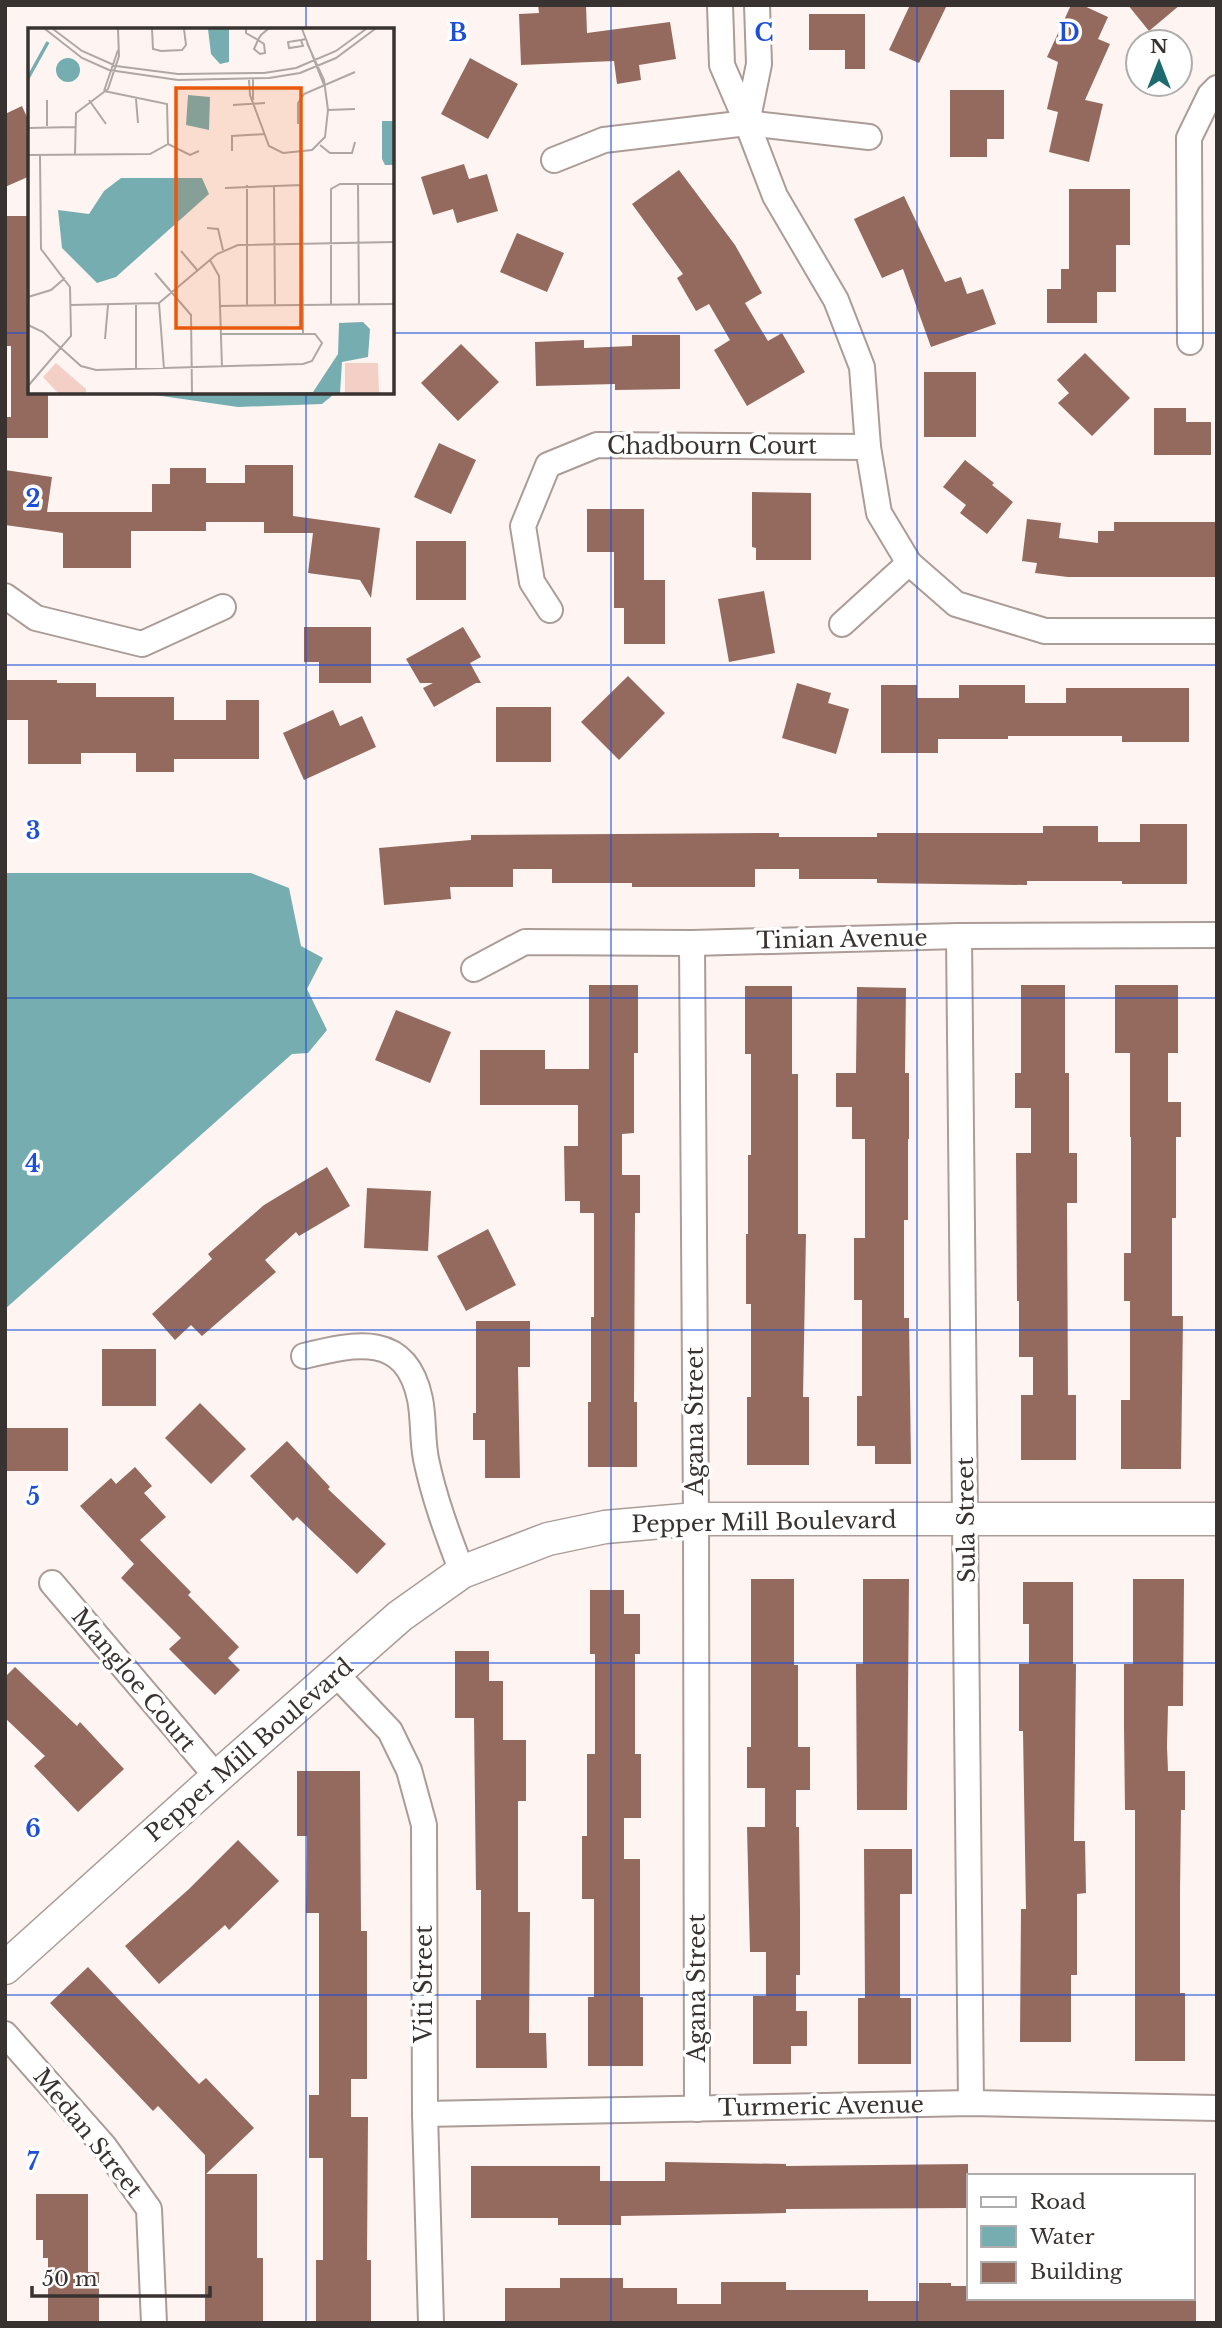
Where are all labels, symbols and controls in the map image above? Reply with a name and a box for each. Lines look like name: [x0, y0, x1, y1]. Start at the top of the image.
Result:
text: B: [449, 19, 467, 47]
text: C: [755, 19, 773, 47]
text: D: [1058, 19, 1080, 47]
inset map: [28, 28, 394, 394]
north arrow: [1124, 28, 1194, 98]
text: N: [1150, 35, 1168, 58]
street label: Chadbourn Court: [607, 432, 817, 460]
text: 2: [26, 485, 40, 513]
text: 3: [26, 817, 40, 845]
street label: Tinian Avenue: [756, 924, 928, 954]
text: 4: [25, 1150, 41, 1178]
street label: Agana Street: [681, 1347, 709, 1496]
street label: Sula Street: [951, 1456, 981, 1583]
text: 5: [26, 1483, 40, 1511]
street label: Pepper Mill Boulevard: [631, 1506, 897, 1538]
street label: Mangloe Court: [66, 1603, 202, 1758]
street label: Pepper Mill Boulevard: [140, 1652, 358, 1848]
text: 6: [25, 1815, 41, 1843]
street label: Agana Street: [683, 1914, 711, 2063]
street label: Viti Street: [410, 1925, 438, 2044]
street label: Medan Street: [28, 2063, 149, 2203]
street label: Turmeric Avenue: [718, 2090, 924, 2122]
text: 7: [27, 2148, 40, 2176]
legend: [967, 2174, 1194, 2300]
text: Road: [1030, 2189, 1086, 2215]
text: Water: [1029, 2224, 1094, 2250]
scale bar: [32, 2254, 210, 2298]
text: Building: [1030, 2259, 1123, 2285]
text: 50 m: [42, 2266, 98, 2292]

